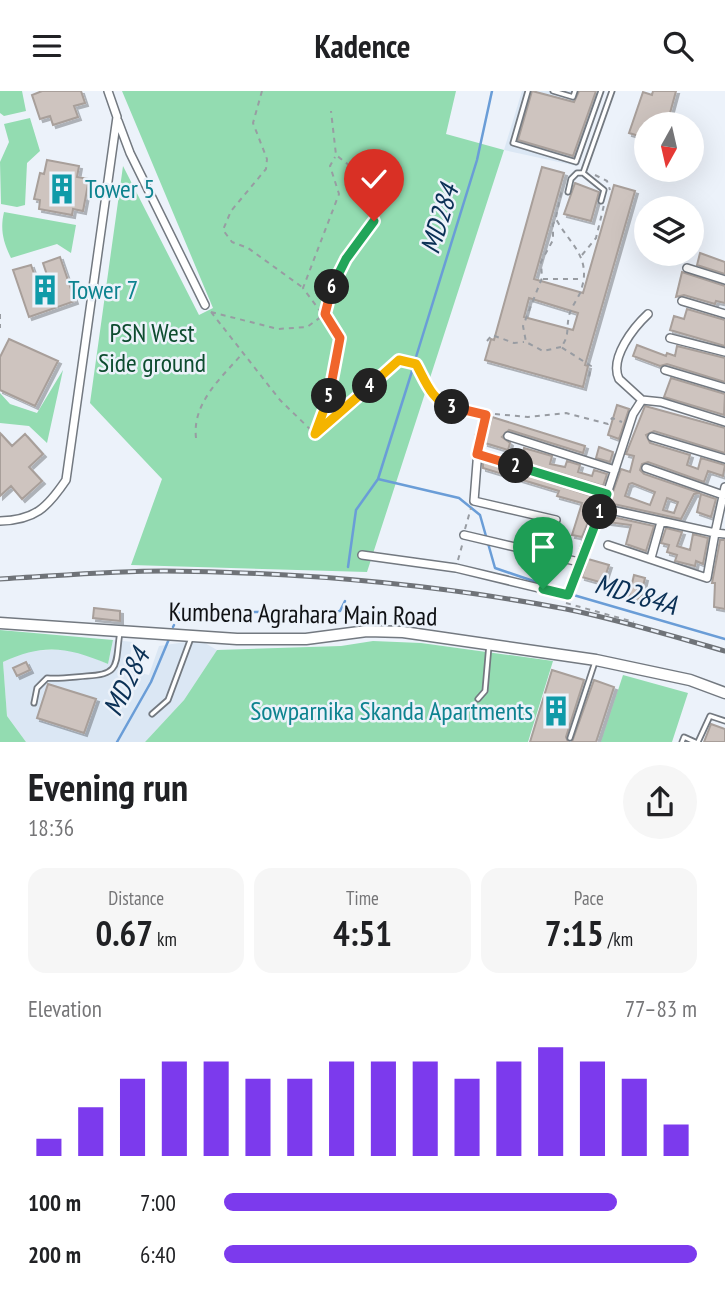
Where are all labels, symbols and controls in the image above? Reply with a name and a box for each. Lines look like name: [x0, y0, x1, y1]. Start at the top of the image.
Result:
text: Kadence: [314, 25, 411, 67]
icon: menu: [28, 27, 66, 65]
icon: search: [659, 27, 697, 65]
north arrow: [634, 112, 704, 182]
map controls: [634, 112, 704, 266]
pin: [344, 149, 404, 221]
icon: check: [355, 160, 393, 198]
building icon: Tower 5: [45, 172, 79, 206]
place label: Tower 5: [85, 172, 155, 205]
water label: MD284: [411, 178, 467, 258]
button: layers: [634, 196, 704, 266]
pin: 6: [314, 269, 350, 305]
building icon: Tower 7: [28, 273, 62, 307]
place label: Tower 7: [68, 273, 138, 306]
text: 6: [327, 274, 336, 298]
park label: PSN West Side ground: [98, 316, 206, 379]
pin: 4: [352, 369, 388, 403]
text: 4: [365, 373, 374, 397]
pin: 5: [312, 379, 346, 413]
text: 5: [324, 383, 333, 407]
pin: 3: [434, 389, 470, 425]
text: 3: [447, 394, 456, 418]
pin: 2: [498, 449, 534, 483]
text: 2: [511, 453, 520, 477]
pin: 1: [582, 495, 618, 529]
text: 1: [595, 499, 604, 523]
pin: [513, 517, 573, 589]
icon: arrive: [524, 528, 562, 566]
water label: MD284A: [591, 564, 682, 623]
street label: Kumbena Agrahara Main Road: [168, 595, 438, 632]
water label: MD284: [94, 640, 159, 722]
place label: Sowparnika Skanda Apartments: [250, 694, 533, 727]
building icon: Sowparnika Skanda Apartments: [539, 694, 573, 728]
text: Evening run: [28, 762, 188, 811]
button: share: [623, 765, 697, 839]
text: 18:36: [28, 813, 74, 842]
text: Distance: [108, 886, 164, 910]
text: Time: [346, 886, 379, 910]
text: Pace: [574, 886, 604, 910]
text: 0.67: [95, 910, 153, 956]
text: 4:51: [333, 910, 392, 956]
text: 7:15: [545, 910, 604, 956]
text: km: [153, 927, 177, 951]
text: /km: [604, 927, 633, 951]
text: Elevation: [28, 994, 102, 1023]
text: 77–83 m: [625, 994, 697, 1023]
text: 100 m: [28, 1188, 81, 1217]
text: 7:00: [140, 1188, 176, 1217]
text: 200 m: [28, 1240, 81, 1269]
text: 6:40: [140, 1240, 176, 1269]

